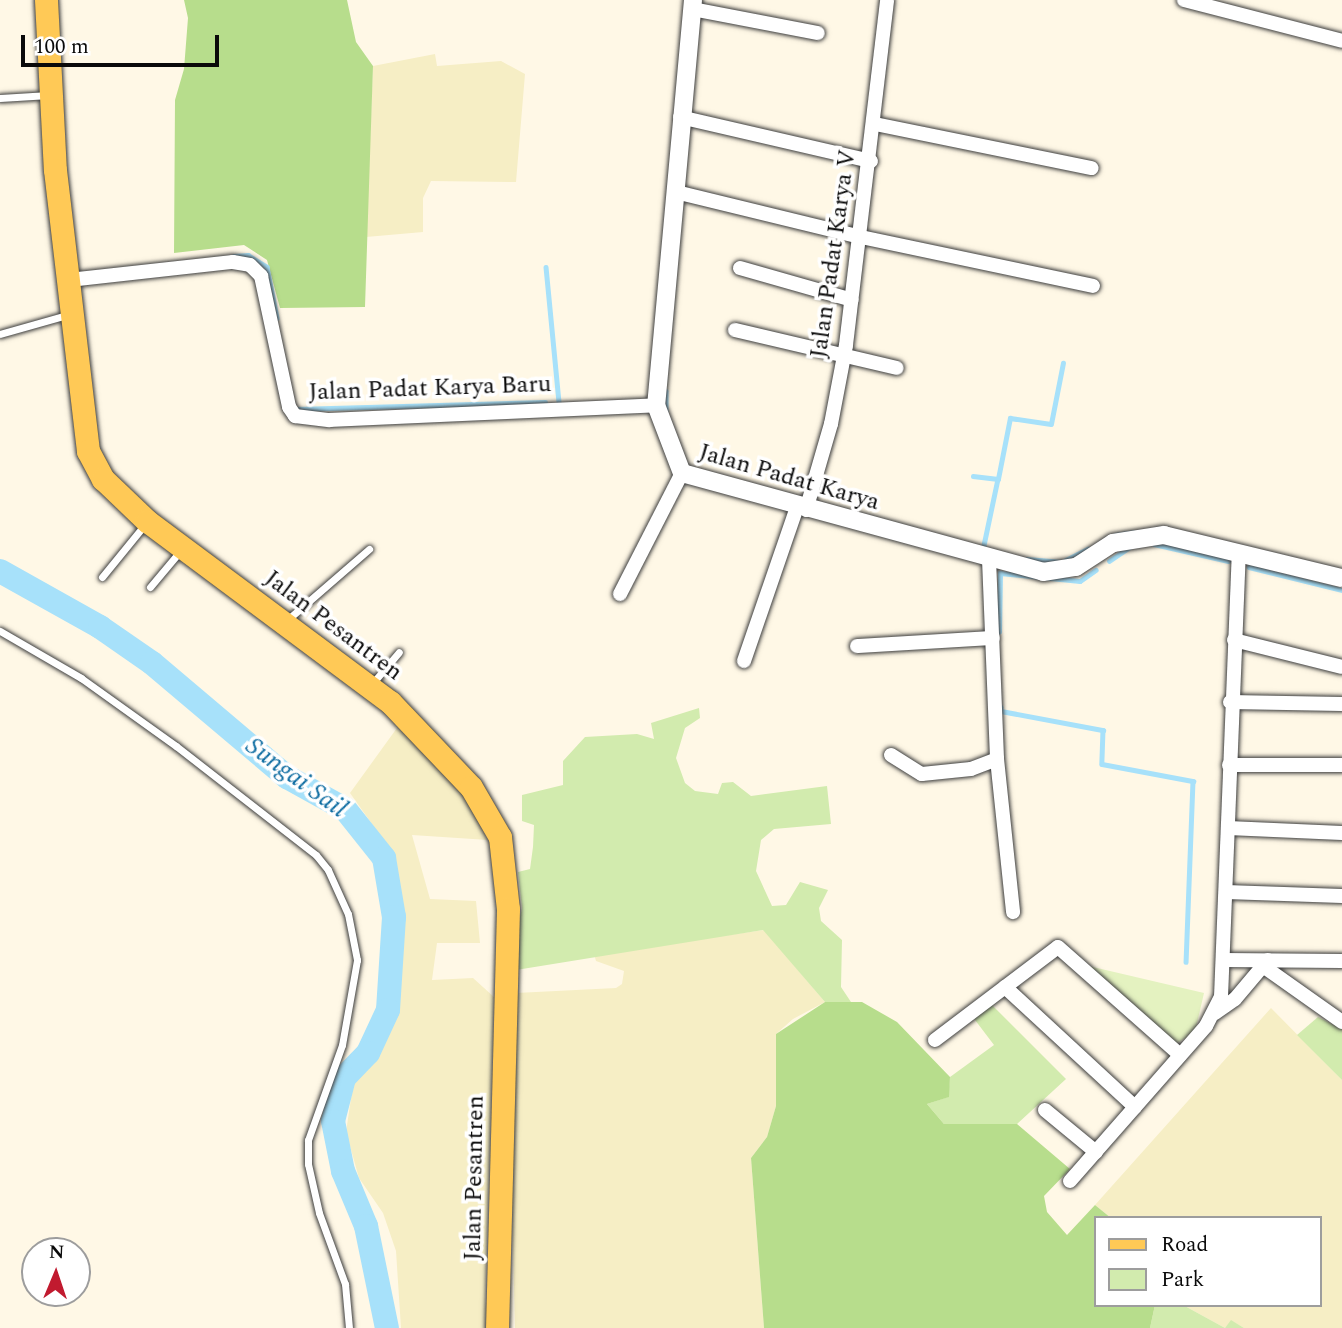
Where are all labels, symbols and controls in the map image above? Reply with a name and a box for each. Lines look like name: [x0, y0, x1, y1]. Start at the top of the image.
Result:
scale bar: [24, 21, 222, 65]
text: 100 m: [34, 31, 89, 63]
street label: Jalan Padat Karya V: [805, 148, 863, 360]
street label: Jalan Padat Karya Baru: [308, 370, 552, 408]
street label: Jalan Padat Karya: [695, 438, 883, 518]
street label: Jalan Pesantren: [258, 565, 408, 687]
water label: Sungai Sail: [239, 731, 353, 825]
street label: Jalan Pesantren: [459, 1095, 491, 1261]
legend: [1094, 1216, 1321, 1307]
text: Road: [1161, 1229, 1208, 1261]
north arrow: [21, 1237, 91, 1307]
text: N: [48, 1238, 65, 1267]
text: Park: [1161, 1264, 1204, 1296]

